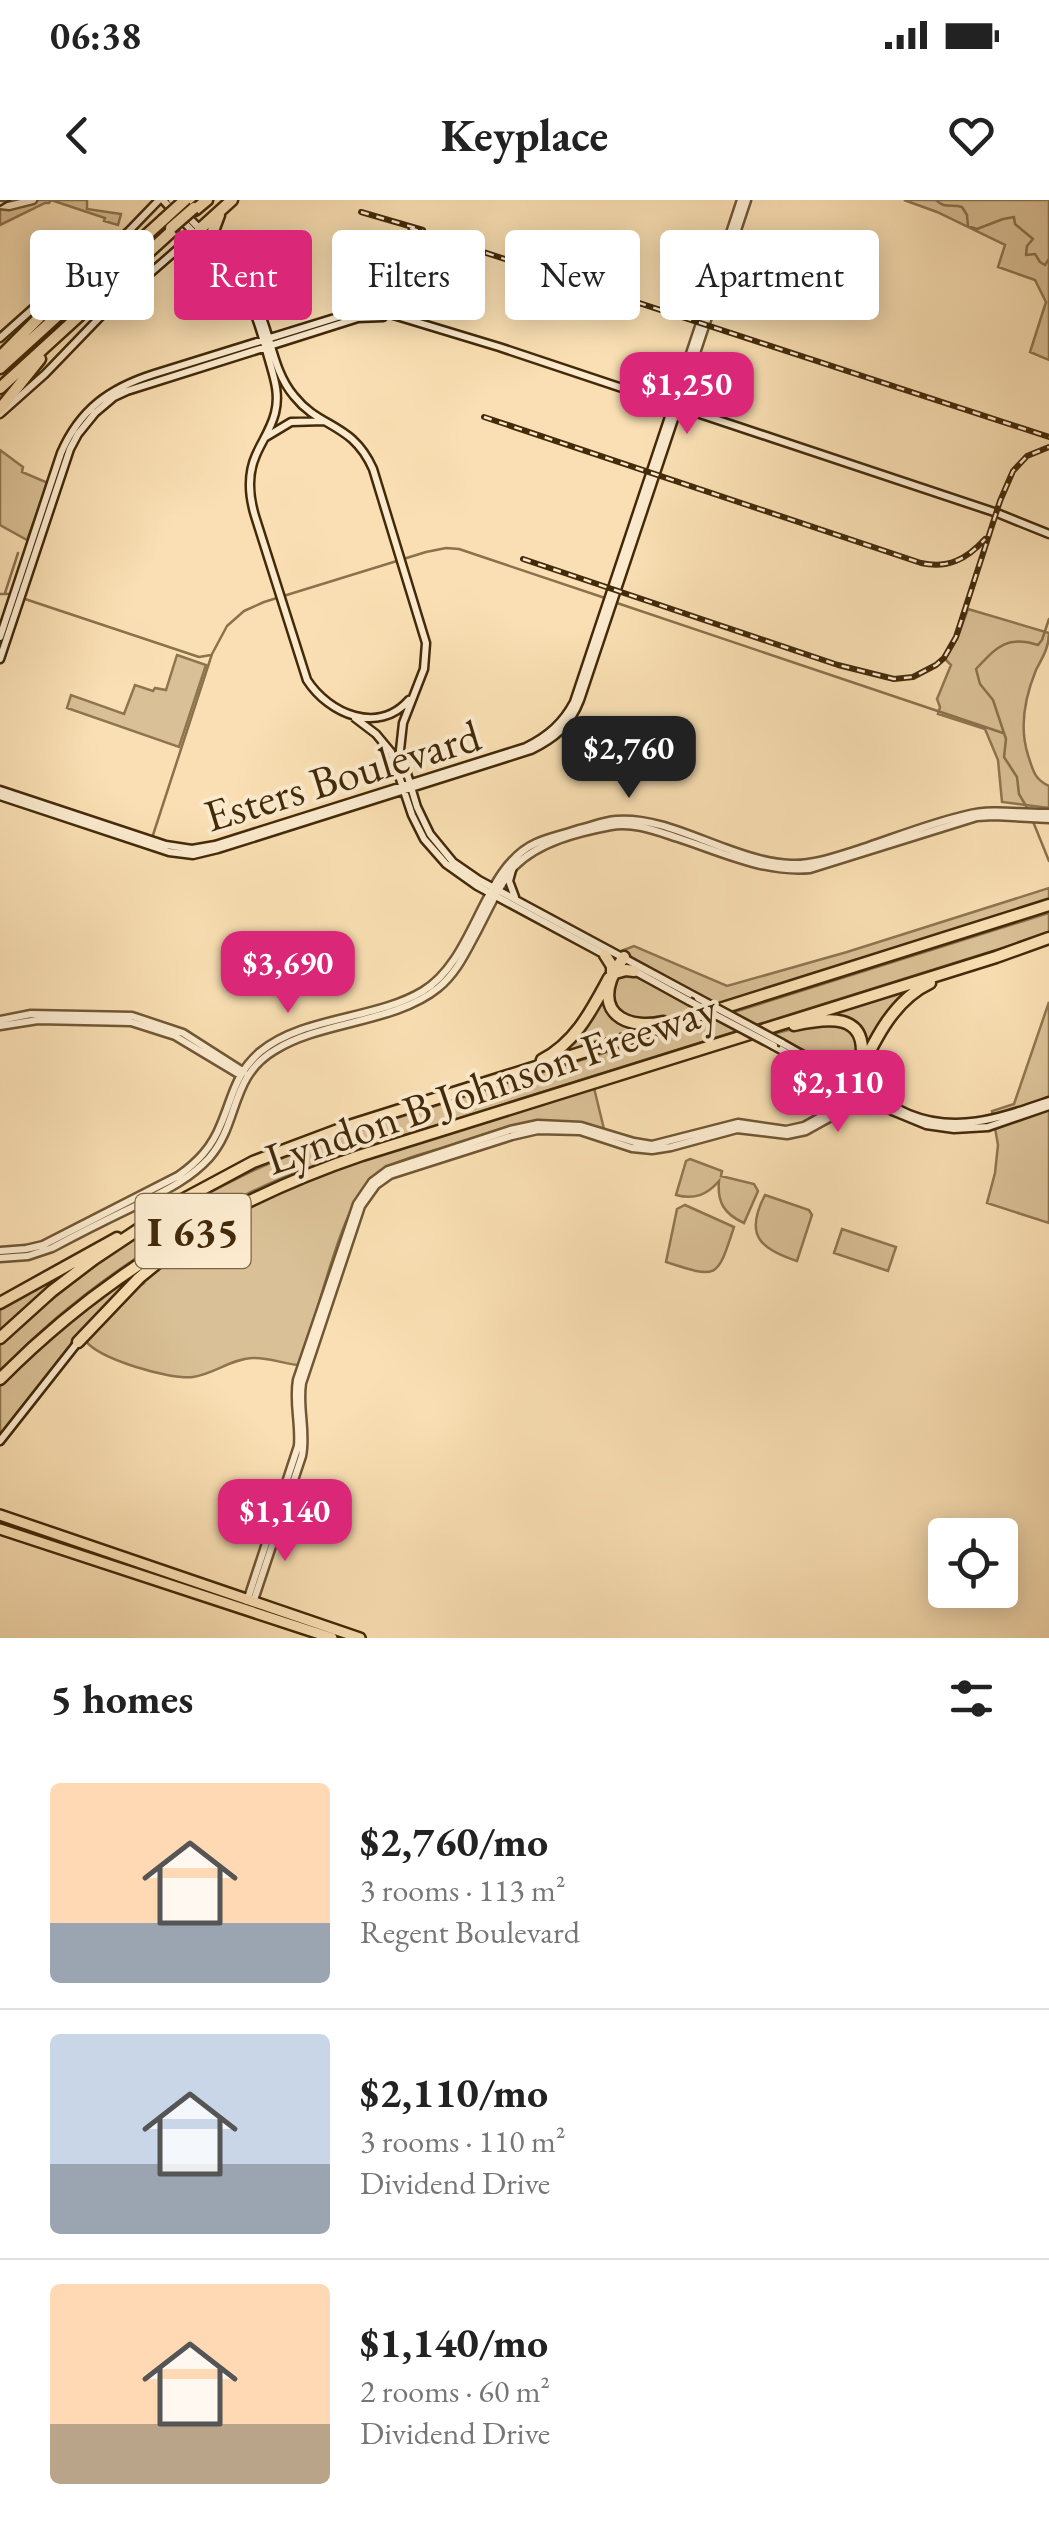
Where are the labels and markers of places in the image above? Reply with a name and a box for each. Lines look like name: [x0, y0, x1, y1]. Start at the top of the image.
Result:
pin: $1,250: [606, 352, 768, 437]
pin: $2,760: [548, 716, 710, 801]
pin: $3,690: [207, 931, 369, 1016]
pin: $2,110: [757, 1050, 919, 1135]
pin: $1,140: [204, 1479, 366, 1564]

